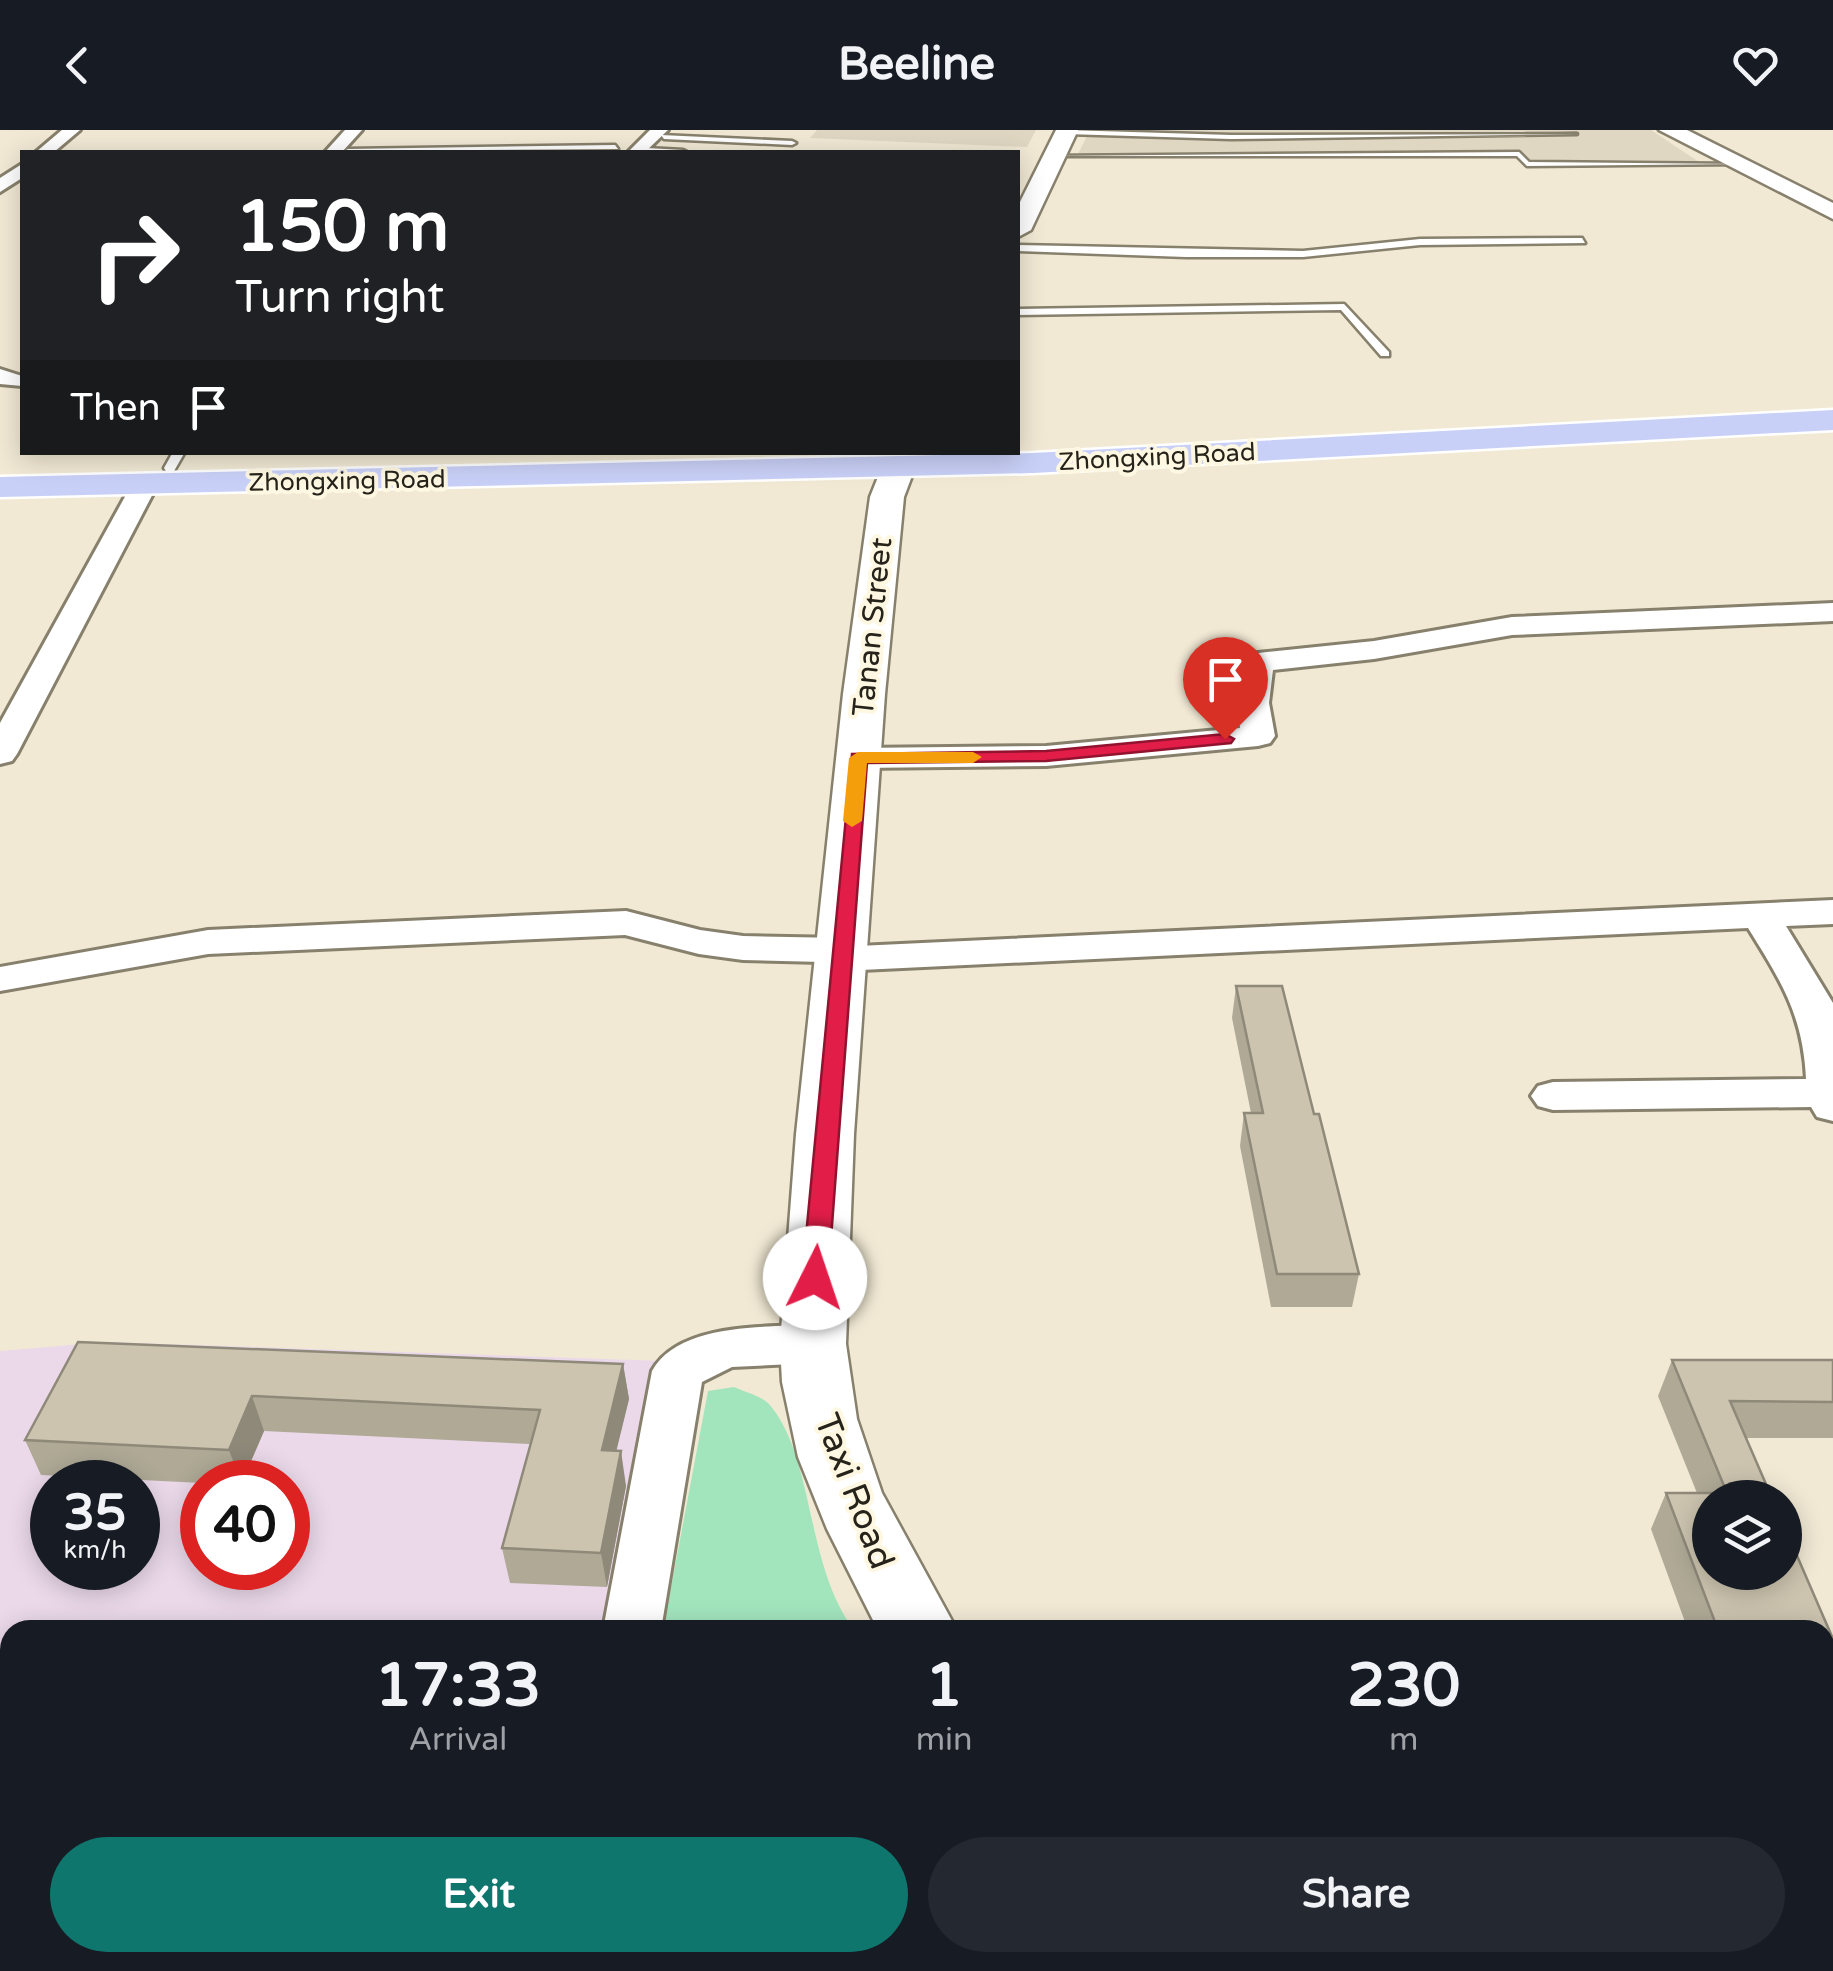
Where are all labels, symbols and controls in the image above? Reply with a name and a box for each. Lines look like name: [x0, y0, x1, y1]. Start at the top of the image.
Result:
icon: back: [50, 38, 105, 93]
text: Beeline: [838, 38, 995, 92]
icon: heart: [1728, 38, 1783, 93]
text: 150 m: [235, 186, 449, 270]
icon: right: [70, 190, 200, 320]
text: Turn right: [235, 271, 444, 325]
icon: arrive: [181, 380, 236, 435]
text: Then: [70, 385, 161, 431]
street label: Zhongxing Road: [1058, 437, 1256, 477]
street label: Zhongxing Road: [248, 464, 446, 498]
street label: Tanan Street: [845, 536, 900, 718]
pin: [1183, 637, 1268, 740]
icon: arrive: [1198, 652, 1253, 707]
position arrow: [763, 1226, 867, 1330]
street label: Taxi Road: [805, 1408, 903, 1575]
speed limit sign: 40: [180, 1460, 310, 1590]
map controls: [1692, 1480, 1802, 1590]
button: layers: [1692, 1480, 1802, 1590]
text: 35: [64, 1483, 126, 1543]
text: km/h: [64, 1535, 126, 1565]
text: 17:33: [375, 1650, 541, 1722]
text: 1: [925, 1650, 963, 1722]
text: 230: [1347, 1650, 1460, 1722]
text: Arrival: [408, 1721, 507, 1759]
text: min: [916, 1721, 973, 1759]
text: m: [1389, 1721, 1418, 1759]
button: Exit: [50, 1837, 908, 1952]
button: Share: [928, 1837, 1785, 1952]

